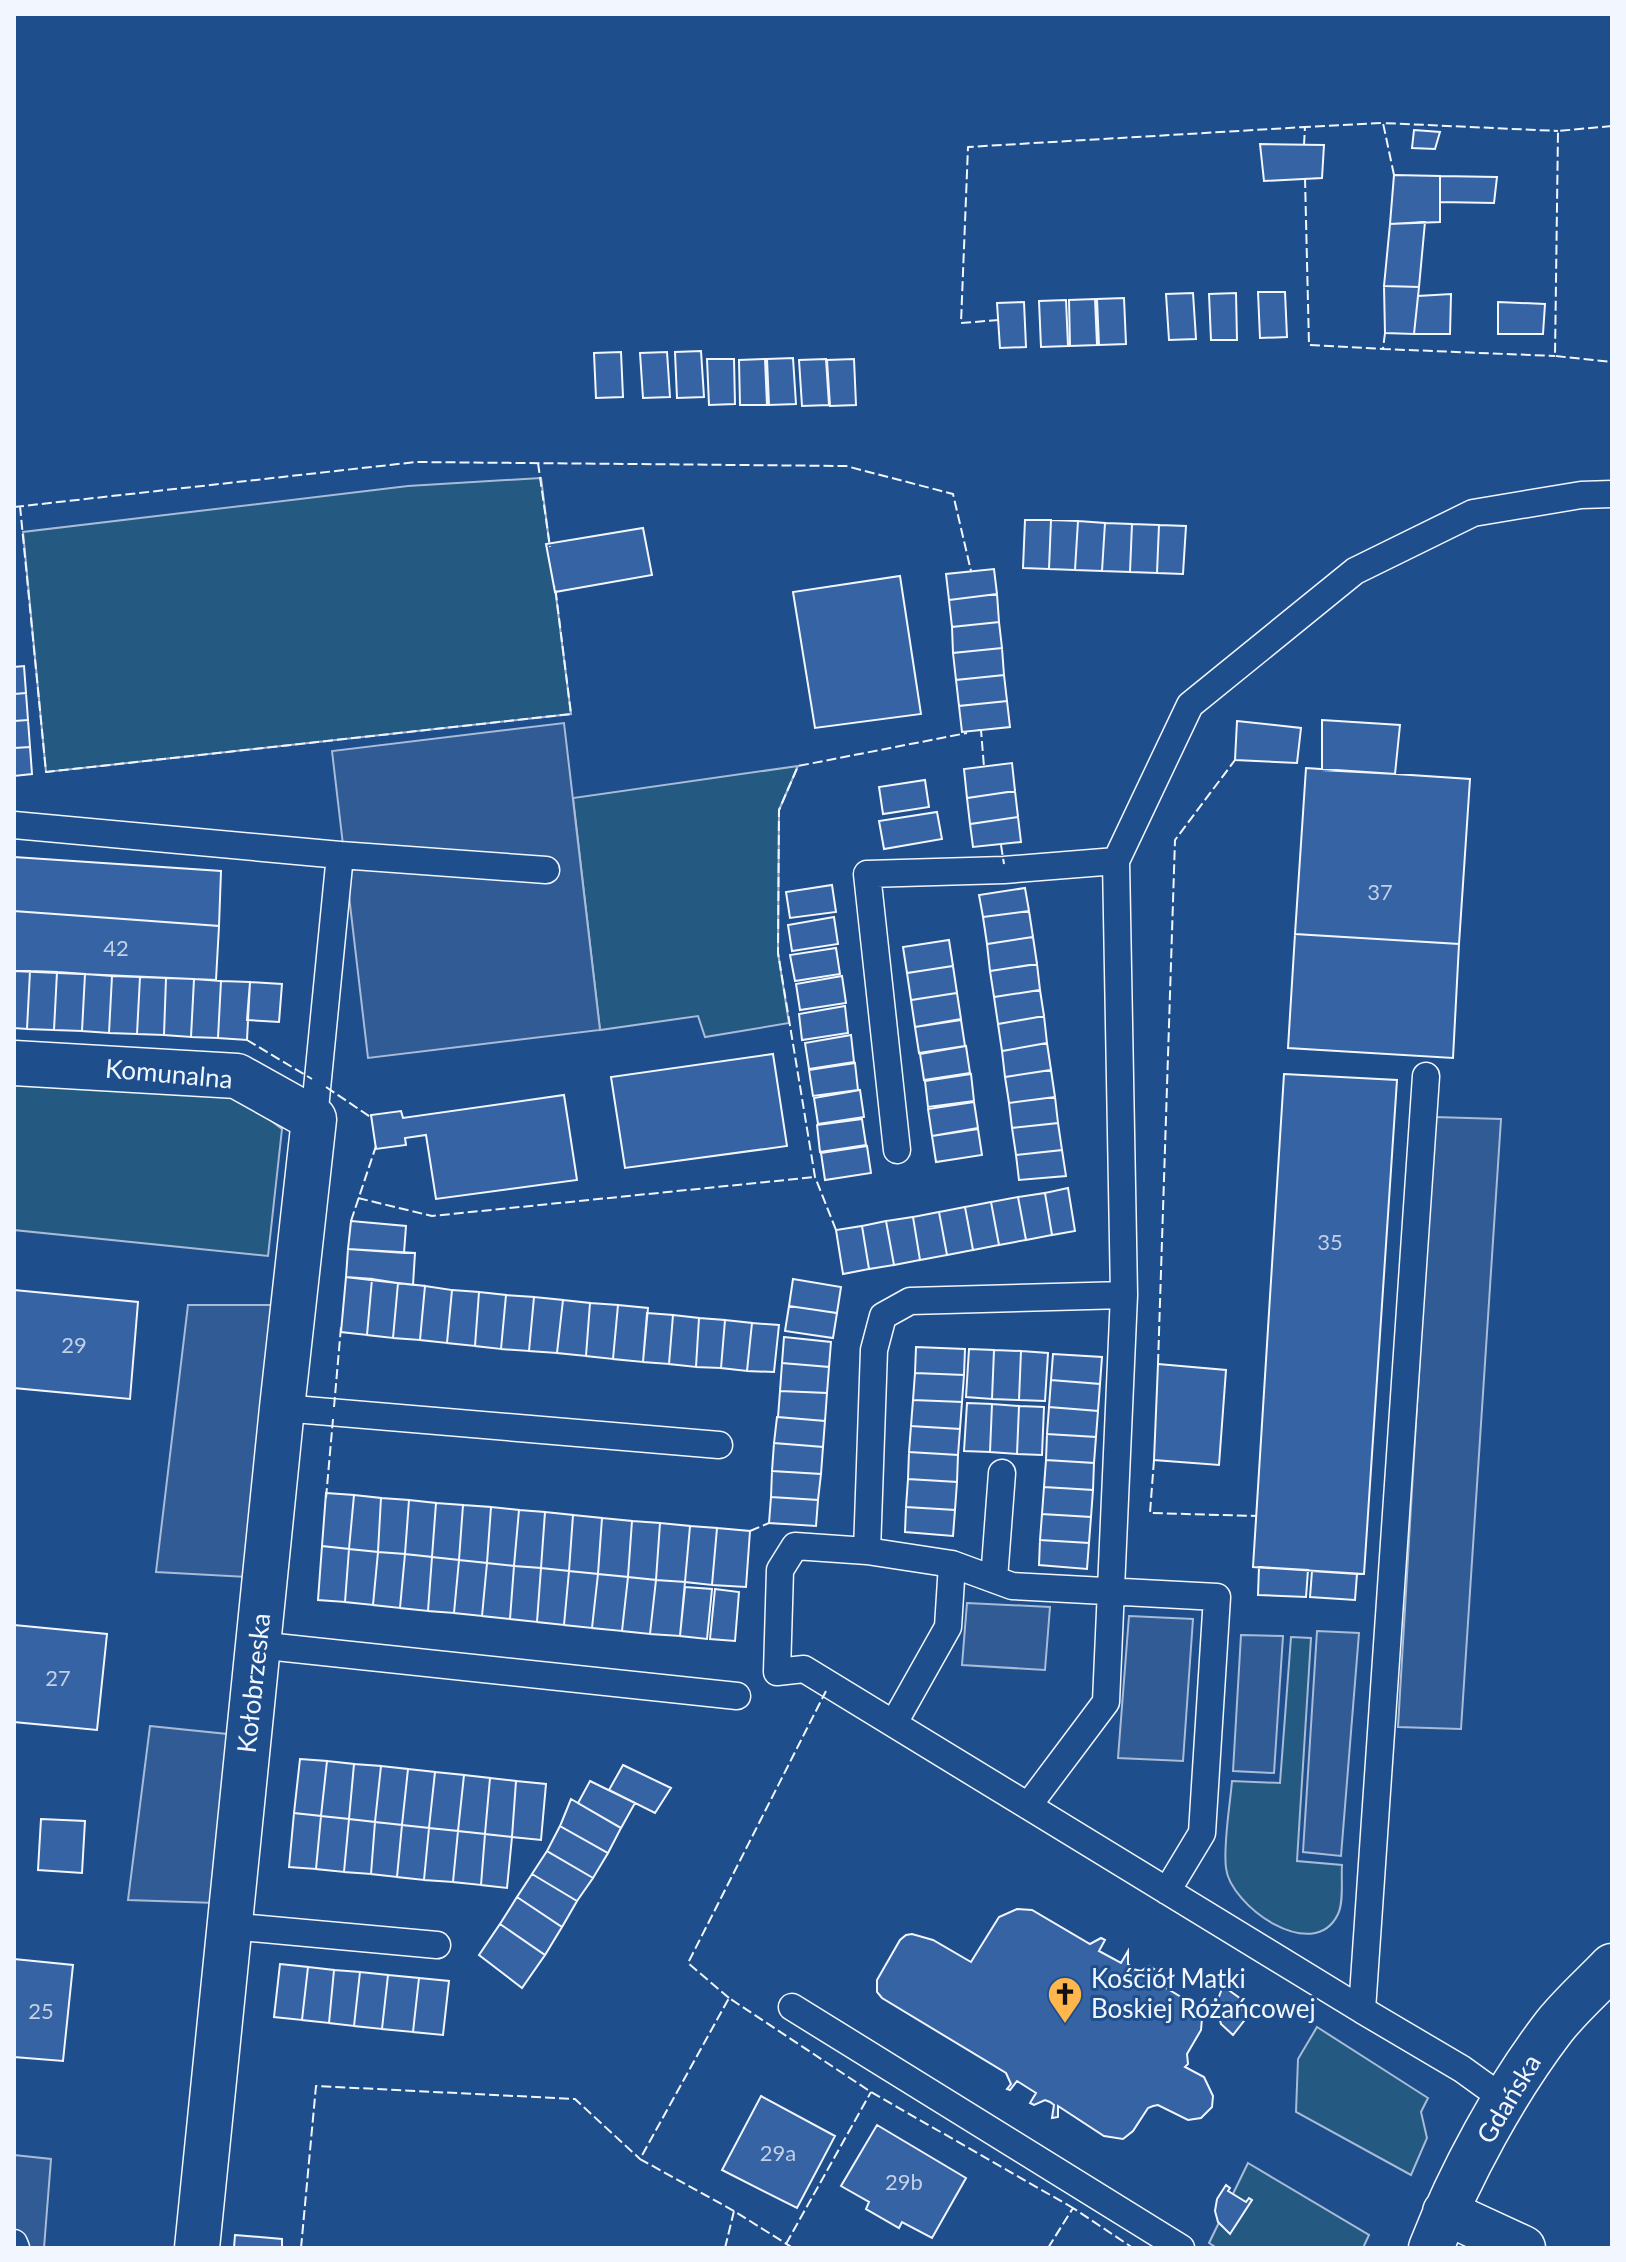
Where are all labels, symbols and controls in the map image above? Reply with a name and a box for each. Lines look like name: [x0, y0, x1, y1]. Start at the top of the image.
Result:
house number: 37: [1367, 878, 1393, 905]
house number: 42: [103, 934, 129, 961]
street label: Komunalna: [104, 1051, 234, 1095]
house number: 35: [1317, 1228, 1343, 1255]
house number: 29: [61, 1331, 87, 1358]
street label: Kołobrzeska: [230, 1611, 276, 1754]
house number: 27: [45, 1664, 71, 1691]
place label: Kościół Matki Boskiej Różańcowej: [1091, 1962, 1316, 2024]
church icon: Kościół Matki Boskiej Różańcowej: [1046, 1975, 1084, 2025]
house number: 25: [28, 1997, 54, 2024]
street label: Gdańska: [1469, 2048, 1547, 2149]
house number: 29a: [760, 2139, 796, 2166]
house number: 29b: [885, 2168, 923, 2195]

